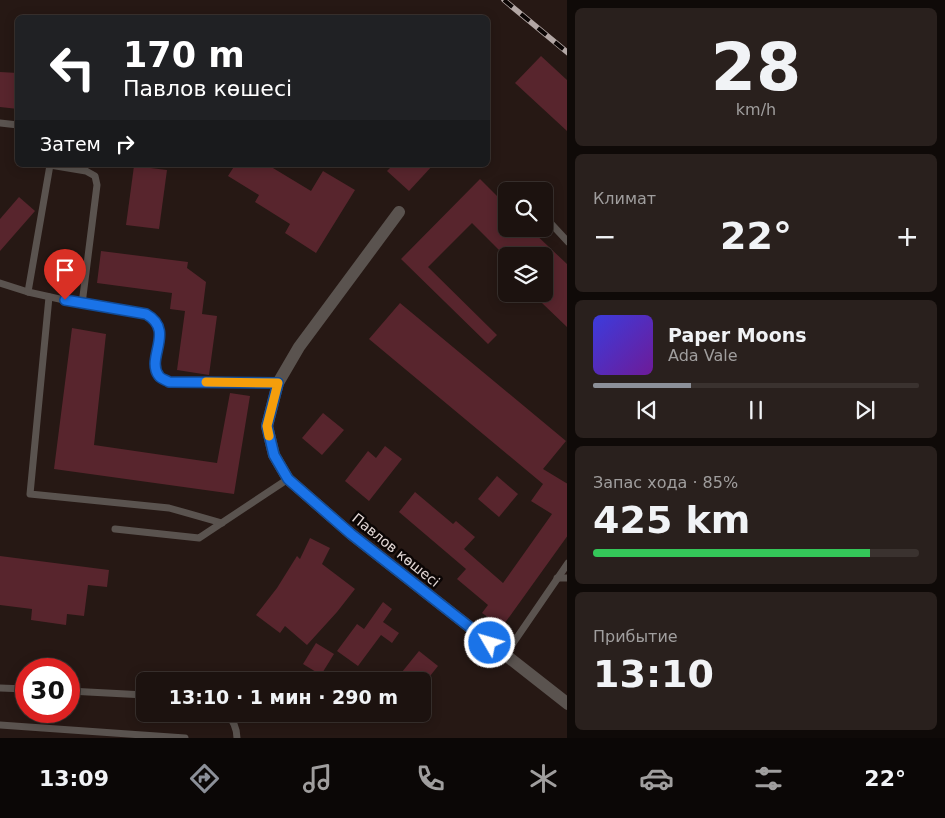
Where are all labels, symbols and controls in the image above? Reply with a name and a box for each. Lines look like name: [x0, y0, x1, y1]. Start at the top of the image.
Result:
text: 28: [711, 30, 801, 105]
icon: left: [40, 35, 105, 100]
text: 170 m: [123, 35, 245, 75]
text: Павлов көшесі: [123, 76, 292, 101]
text: km/h: [736, 100, 776, 119]
icon: right: [111, 130, 139, 158]
text: Затем: [40, 133, 101, 155]
map controls: [498, 182, 553, 302]
button: search: [498, 182, 553, 237]
text: Климат: [593, 189, 656, 208]
text: 22°: [720, 214, 792, 258]
text: −: [593, 220, 616, 253]
text: +: [896, 220, 919, 253]
button: layers: [498, 247, 553, 302]
pin: [44, 249, 86, 300]
icon: arrive: [51, 256, 79, 284]
text: Paper Moons: [668, 324, 807, 346]
text: Ada Vale: [668, 346, 738, 365]
icon: previous: [633, 396, 661, 424]
icon: pause: [742, 396, 770, 424]
icon: next: [851, 396, 879, 424]
text: Запас хода · 85%: [593, 473, 738, 492]
text: 425 km: [593, 498, 750, 542]
street label: Павлов көшесі: [349, 510, 443, 590]
position arrow: [463, 616, 515, 668]
text: Прибытие: [593, 627, 678, 646]
text: 13:10: [593, 652, 714, 696]
speed limit sign: 30: [15, 658, 80, 723]
text: 13:10 · 1 мин · 290 m: [169, 686, 398, 708]
icon: directions: [187, 761, 222, 796]
icon: music: [300, 761, 335, 796]
icon: phone: [413, 761, 448, 796]
icon: climate: [526, 761, 561, 796]
icon: car: [639, 761, 674, 796]
icon: filters: [751, 761, 786, 796]
text: 13:09: [39, 766, 109, 791]
text: 22°: [864, 766, 906, 791]

